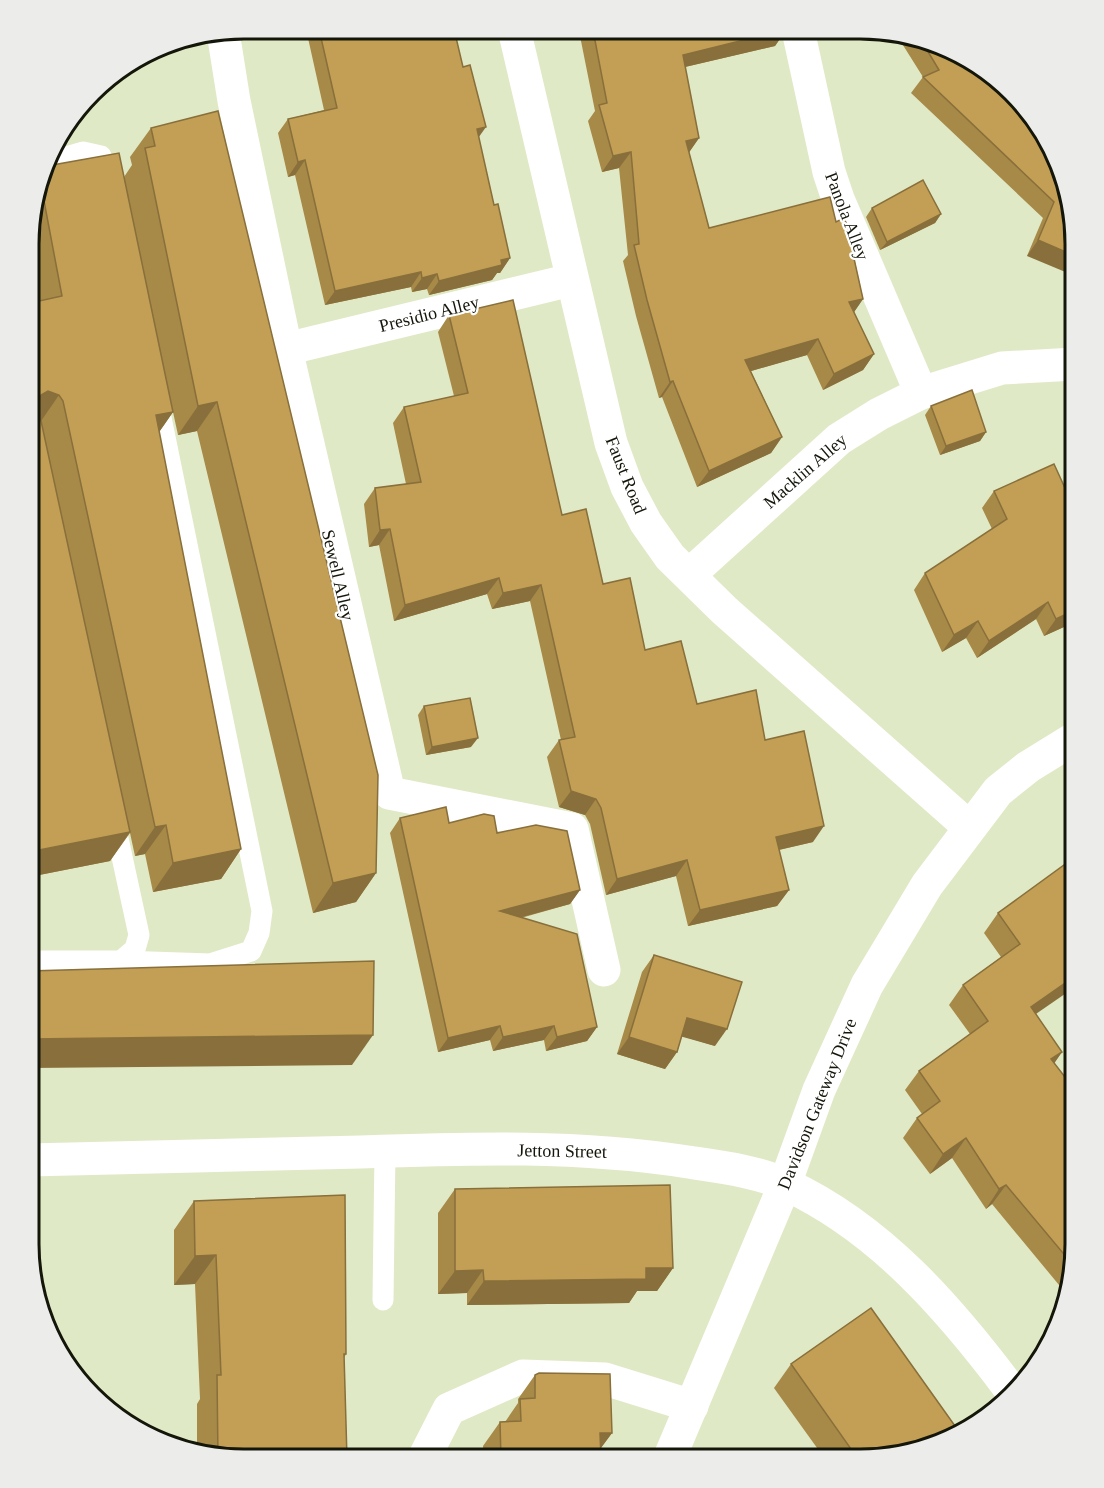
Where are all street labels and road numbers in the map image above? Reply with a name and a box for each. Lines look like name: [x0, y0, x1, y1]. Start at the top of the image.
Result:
street label: Panola Alley: [821, 169, 873, 263]
street label: Presidio Alley: [377, 292, 481, 336]
street label: Macklin Alley: [759, 430, 851, 512]
street label: Faust Road: [601, 433, 651, 517]
street label: Sewell Alley: [318, 528, 358, 622]
street label: Davidson Gateway Drive: [773, 1015, 861, 1193]
street label: Jetton Street: [517, 1140, 607, 1162]

